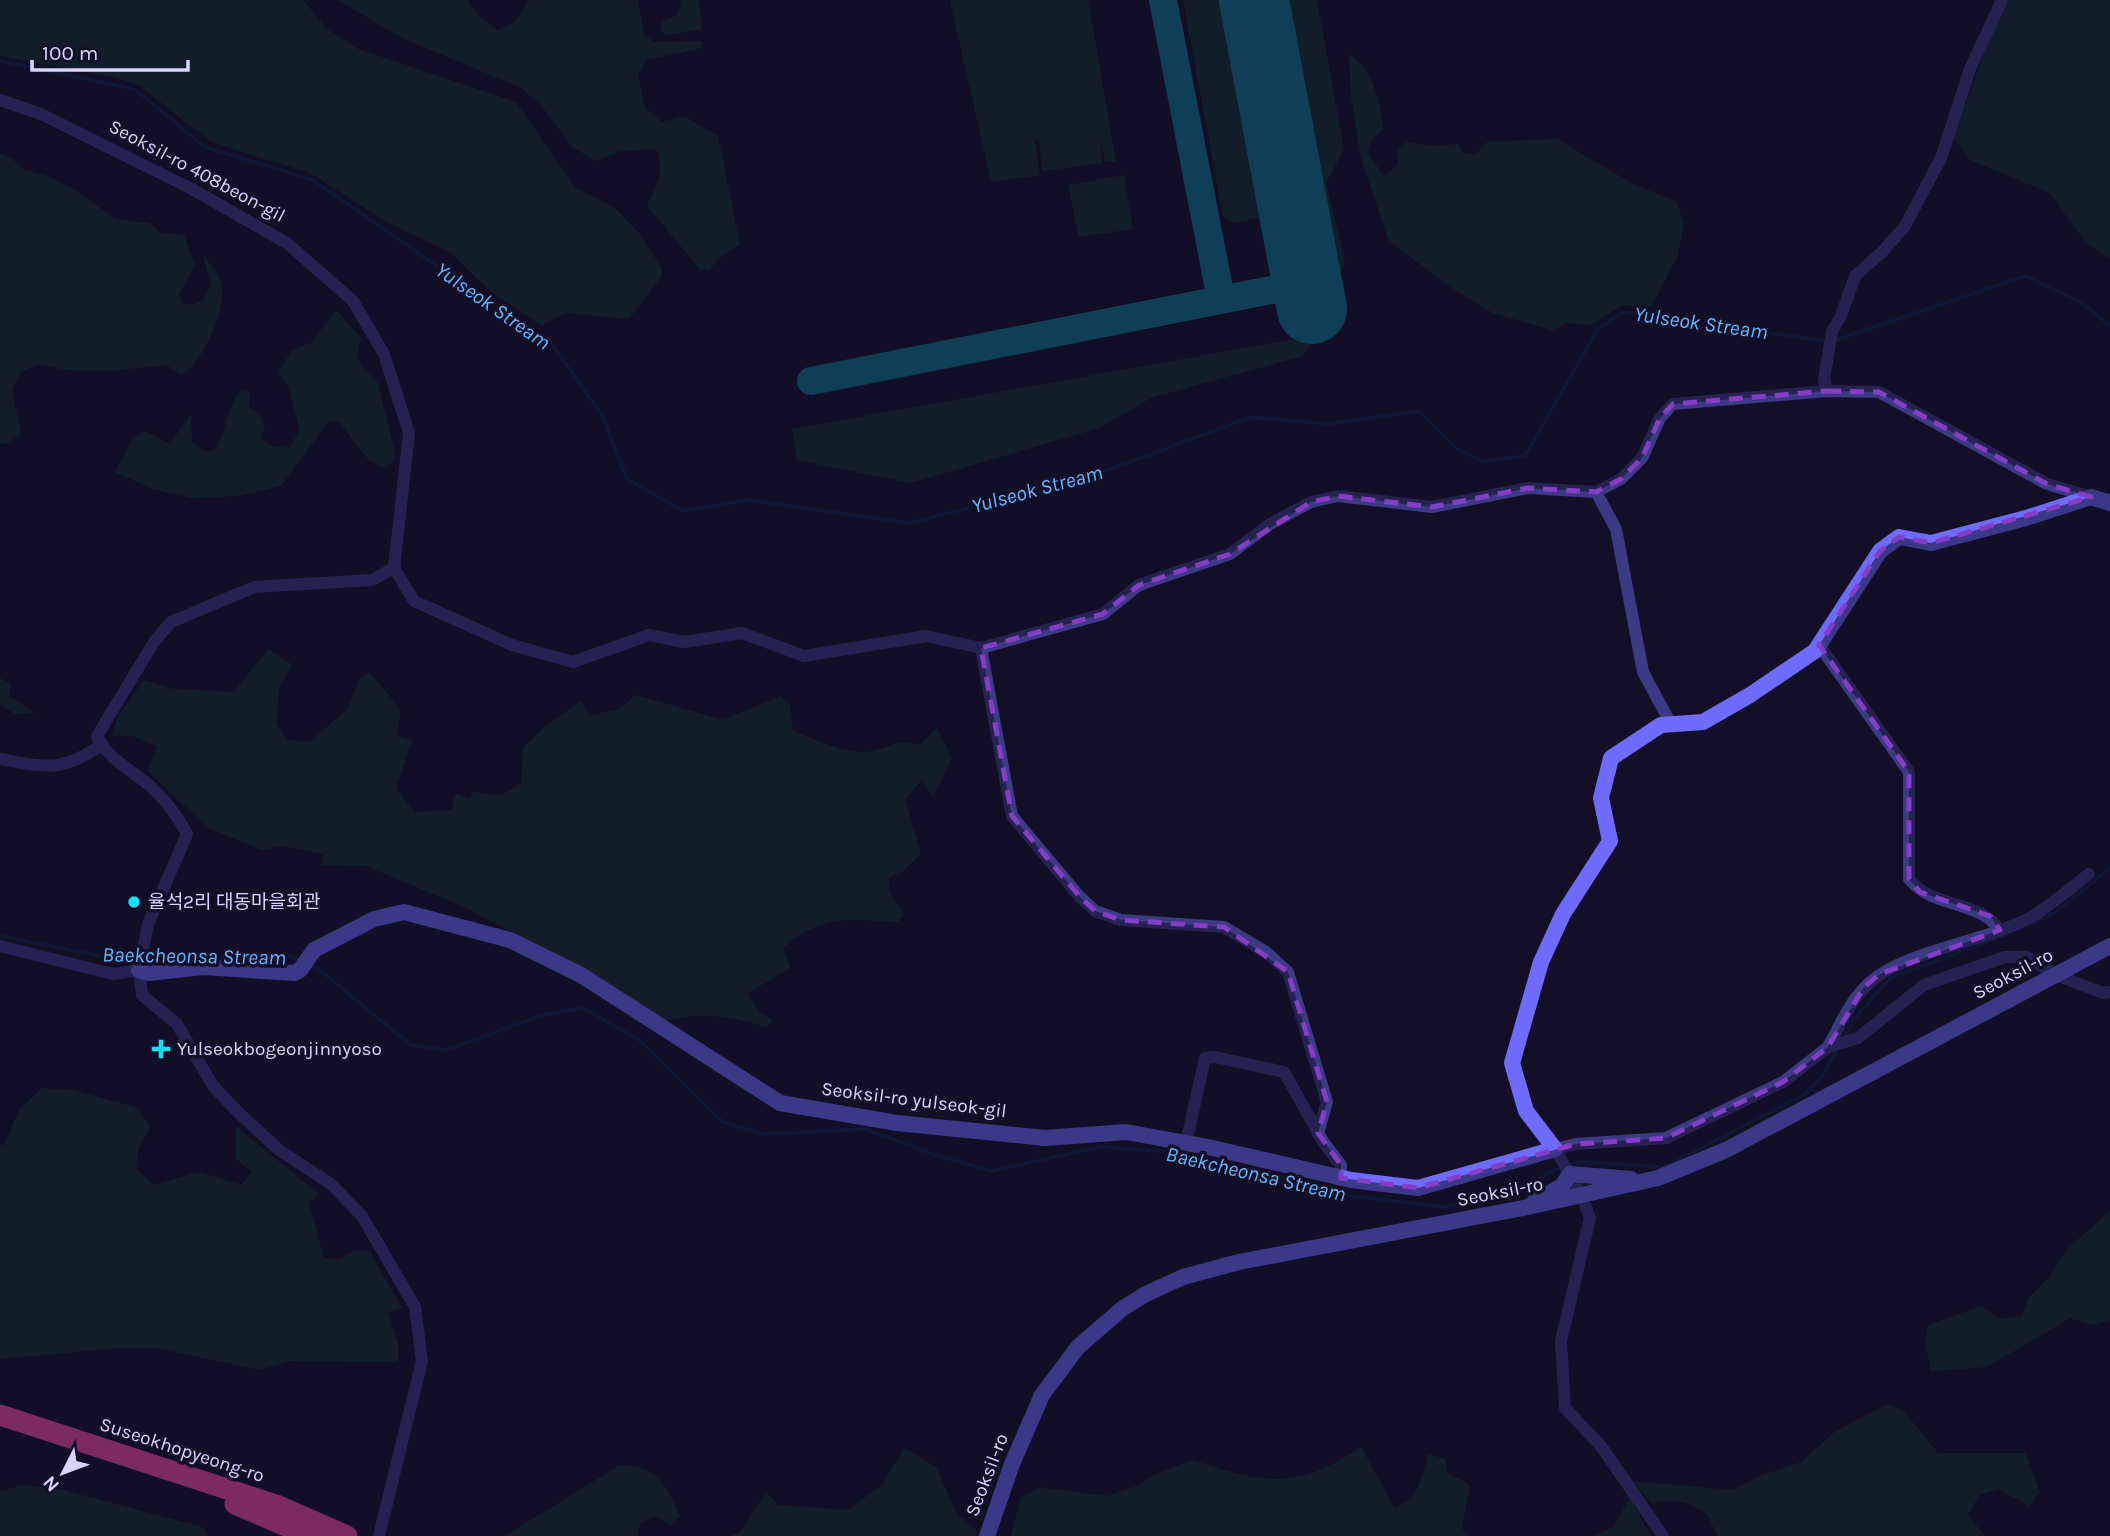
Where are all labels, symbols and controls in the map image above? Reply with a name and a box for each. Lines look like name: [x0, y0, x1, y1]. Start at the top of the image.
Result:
scale bar: [32, 28, 187, 72]
text: 100 m: [42, 41, 99, 65]
street label: Seoksil-ro 408beon-gil: [105, 115, 289, 227]
water label: Yulseok Stream: [431, 258, 555, 354]
water label: Yulseok Stream: [1633, 302, 1769, 344]
water label: Yulseok Stream: [969, 460, 1105, 518]
place label: 율석2리 대동마을회관: [148, 891, 321, 913]
marker: 율석2리 대동마을회관: [126, 894, 142, 910]
water label: Baekcheonsa Stream: [102, 942, 286, 970]
street label: Seoksil-ro: [1969, 944, 2057, 1004]
place label: Yulseokbogeonjinnyoso: [177, 1038, 382, 1060]
marker: Yulseokbogeonjinnyoso: [151, 1039, 171, 1059]
street label: Seoksil-ro yulseok-gil: [820, 1078, 1008, 1122]
water label: Baekcheonsa Stream: [1164, 1142, 1348, 1206]
street label: Seoksil-ro: [1455, 1173, 1545, 1211]
street label: Suseokhopyeong-ro: [97, 1413, 267, 1487]
street label: Seoksil-ro: [961, 1430, 1013, 1520]
north arrow: [28, 1438, 98, 1508]
text: N: [38, 1471, 64, 1496]

